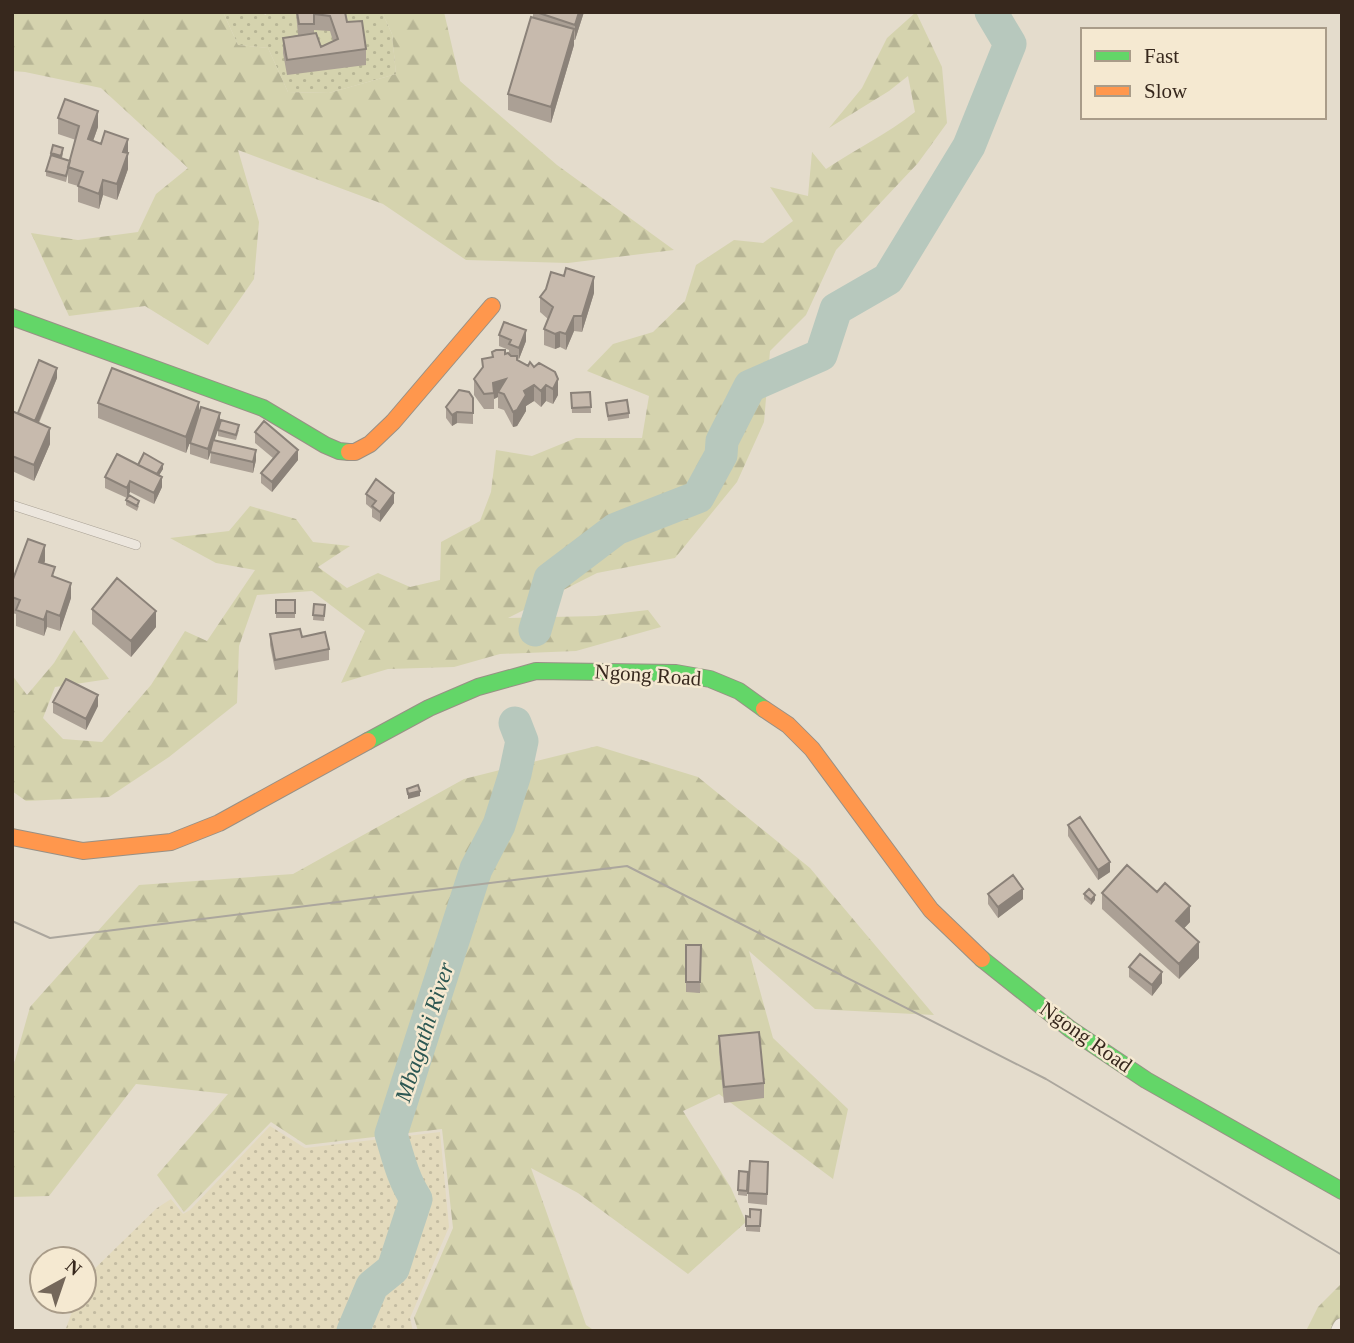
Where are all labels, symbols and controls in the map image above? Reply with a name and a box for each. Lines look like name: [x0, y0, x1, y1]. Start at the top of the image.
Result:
legend: [1081, 28, 1326, 119]
text: Fast: [1144, 44, 1179, 68]
text: Slow: [1144, 79, 1188, 103]
street label: Ngong Road: [594, 659, 703, 691]
water label: Mbagathi River: [390, 958, 459, 1106]
street label: Ngong Road: [1035, 997, 1137, 1078]
north arrow: [28, 1245, 98, 1315]
text: N: [62, 1255, 86, 1280]

